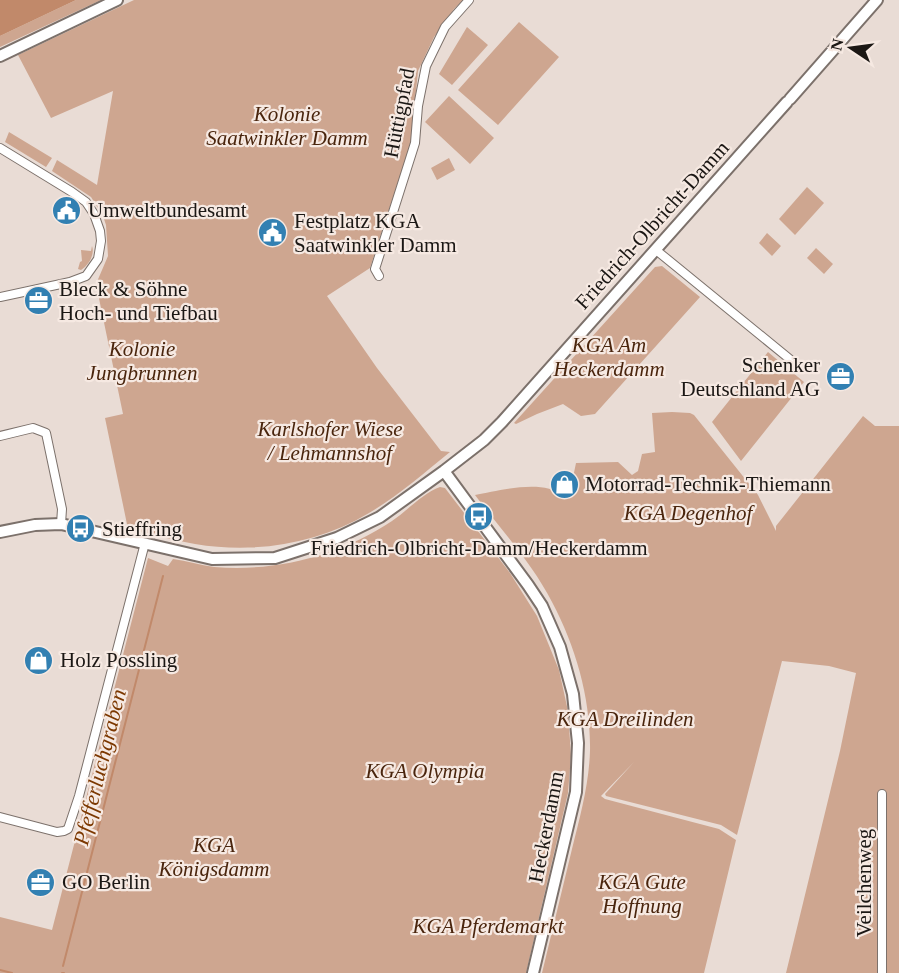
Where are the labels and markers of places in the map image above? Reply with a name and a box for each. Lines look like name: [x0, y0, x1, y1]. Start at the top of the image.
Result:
public building icon: Umweltbundesamt: [51, 194, 83, 226]
place label: Umweltbundesamt: [88, 198, 247, 222]
place label: Festplatz KGA Saatwinkler Damm: [294, 209, 457, 257]
public building icon: Festplatz KGA Saatwinkler Damm: [257, 217, 289, 249]
place label: Bleck & Söhne Hoch- und Tiefbau: [59, 277, 218, 325]
office icon: Bleck & Söhne Hoch- und Tiefbau: [22, 285, 54, 317]
place label: Schenker Deutschland AG: [681, 353, 820, 401]
office icon: Schenker Deutschland AG: [825, 361, 857, 393]
shop icon: Motorrad-Technik-Thiemann: [548, 468, 580, 500]
place label: Motorrad-Technik-Thiemann: [585, 472, 831, 496]
bus stop icon: Friedrich-Olbricht-Damm/Heckerdamm: [463, 501, 495, 533]
bus stop icon: Stieffring: [65, 513, 97, 545]
place label: Stieffring: [102, 517, 183, 541]
place label: Friedrich-Olbricht-Damm/Heckerdamm: [310, 536, 648, 560]
shop icon: Holz Possling: [23, 644, 55, 676]
place label: Holz Possling: [60, 648, 178, 672]
office icon: GO Berlin: [25, 866, 57, 898]
place label: GO Berlin: [62, 870, 151, 894]

